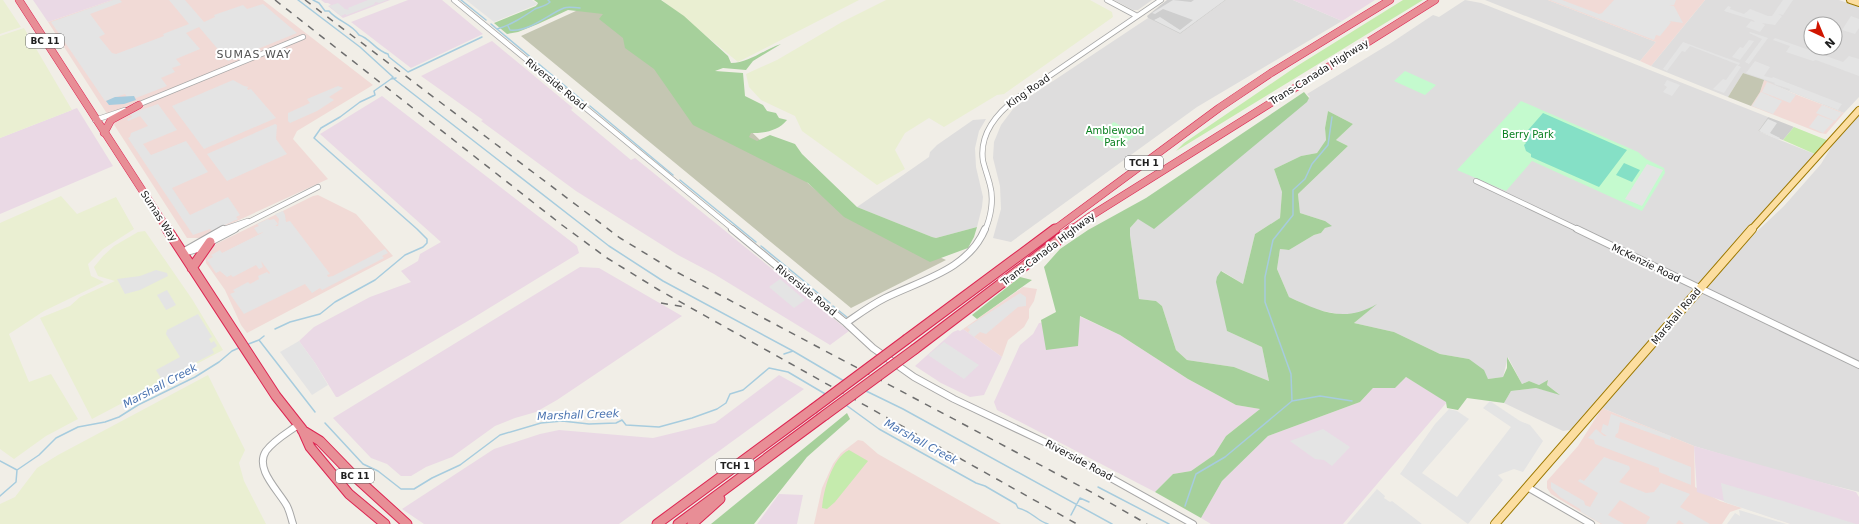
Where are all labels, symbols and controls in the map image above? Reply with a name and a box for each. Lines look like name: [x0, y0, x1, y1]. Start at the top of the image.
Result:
north arrow: [1803, 16, 1843, 56]
road number: BC 11: [26, 34, 64, 48]
text: N: [1822, 35, 1837, 51]
street label: Trans-Canada Highway: [1267, 37, 1371, 108]
district label: SUMAS WAY: [216, 48, 292, 61]
street label: Riverside Road: [524, 56, 588, 112]
street label: King Road: [1004, 72, 1052, 110]
park label: Amblewood Park: [1086, 125, 1144, 148]
park label: Berry Park: [1502, 129, 1554, 140]
road number: TCH 1: [1125, 156, 1163, 170]
street label: Sumas Way: [139, 189, 180, 243]
street label: Trans-Canada Highway: [998, 210, 1097, 288]
street label: McKenzie Road: [1610, 242, 1682, 284]
street label: Riverside Road: [774, 262, 838, 318]
street label: Marshall Road: [1649, 286, 1703, 346]
water label: Marshall Creek: [121, 361, 200, 411]
water label: Marshall Creek: [537, 407, 620, 423]
water label: Marshall Creek: [882, 416, 961, 468]
street label: Riverside Road: [1043, 438, 1115, 482]
road number: TCH 1: [716, 459, 754, 473]
road number: BC 11: [336, 469, 374, 483]

